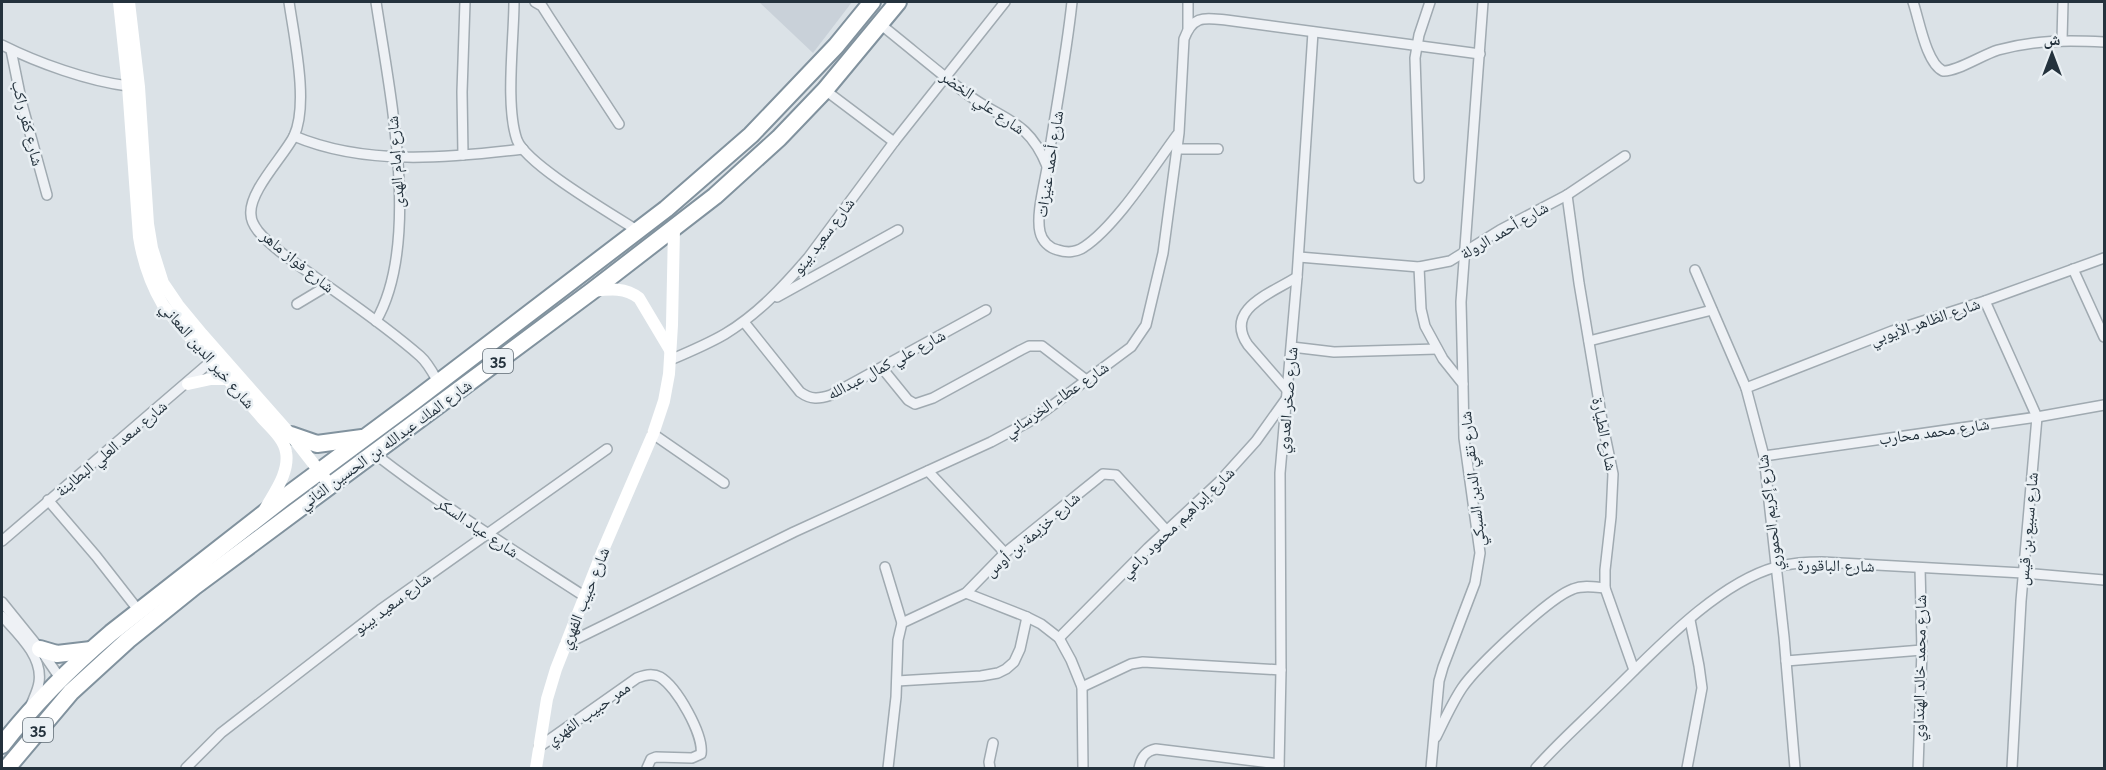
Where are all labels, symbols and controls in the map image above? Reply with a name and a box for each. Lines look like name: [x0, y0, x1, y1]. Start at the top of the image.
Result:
north arrow: [2022, 24, 2082, 84]
text: ش: [2044, 30, 2061, 49]
street label: شارع علي الخضر: [934, 66, 1028, 141]
street label: شارع كفر راكب: [7, 78, 47, 168]
street label: شارع أحمد عنيزات: [1032, 109, 1068, 219]
street label: شارع إمام الهدى: [383, 115, 409, 209]
street label: شارع سعيد بينو: [788, 194, 859, 279]
street label: شارع أحمد الرولة: [1457, 198, 1552, 264]
street label: شارع فواز ماهر: [256, 225, 338, 297]
street label: شارع الظاهر الأيوبي: [1868, 294, 1984, 352]
street label: شارع خير الدين المعاني: [154, 298, 259, 414]
street label: شارع علي كمال عبدالله: [824, 325, 950, 406]
street label: شارع صخر العدوي: [1273, 346, 1305, 454]
road number: 35: [483, 349, 513, 373]
street label: شارع عطاء الخرساني: [1000, 357, 1114, 444]
street label: شارع الملك عبدالله بن الحسين الثاني: [295, 375, 477, 516]
street label: شارع سعد العلي البطاينة: [52, 396, 173, 503]
street label: شارع الطيارة: [1587, 396, 1621, 473]
street label: شارع تقي الدين السبكي: [1456, 410, 1492, 547]
street label: شارع محمد محارب: [1878, 414, 1991, 450]
street label: شارع إكريم الحموري: [1753, 453, 1789, 572]
street label: شارع إبراهيم محمود راعي: [1116, 463, 1240, 584]
street label: شارع سبيع بن قيس: [2013, 472, 2043, 587]
street label: شارع خزيمة بن أوس: [981, 488, 1084, 582]
street label: شارع عياد السكر: [432, 492, 522, 563]
street label: شارع حبيب الفهري: [555, 545, 616, 653]
street label: شارع الباقورة: [1797, 555, 1875, 577]
street label: شارع سعيد بينو: [350, 568, 435, 639]
street label: شارع محمد خالد الهنداوي: [1909, 594, 1933, 742]
street label: ممر حبيب الفهري: [543, 678, 636, 752]
road number: 35: [23, 718, 53, 742]

